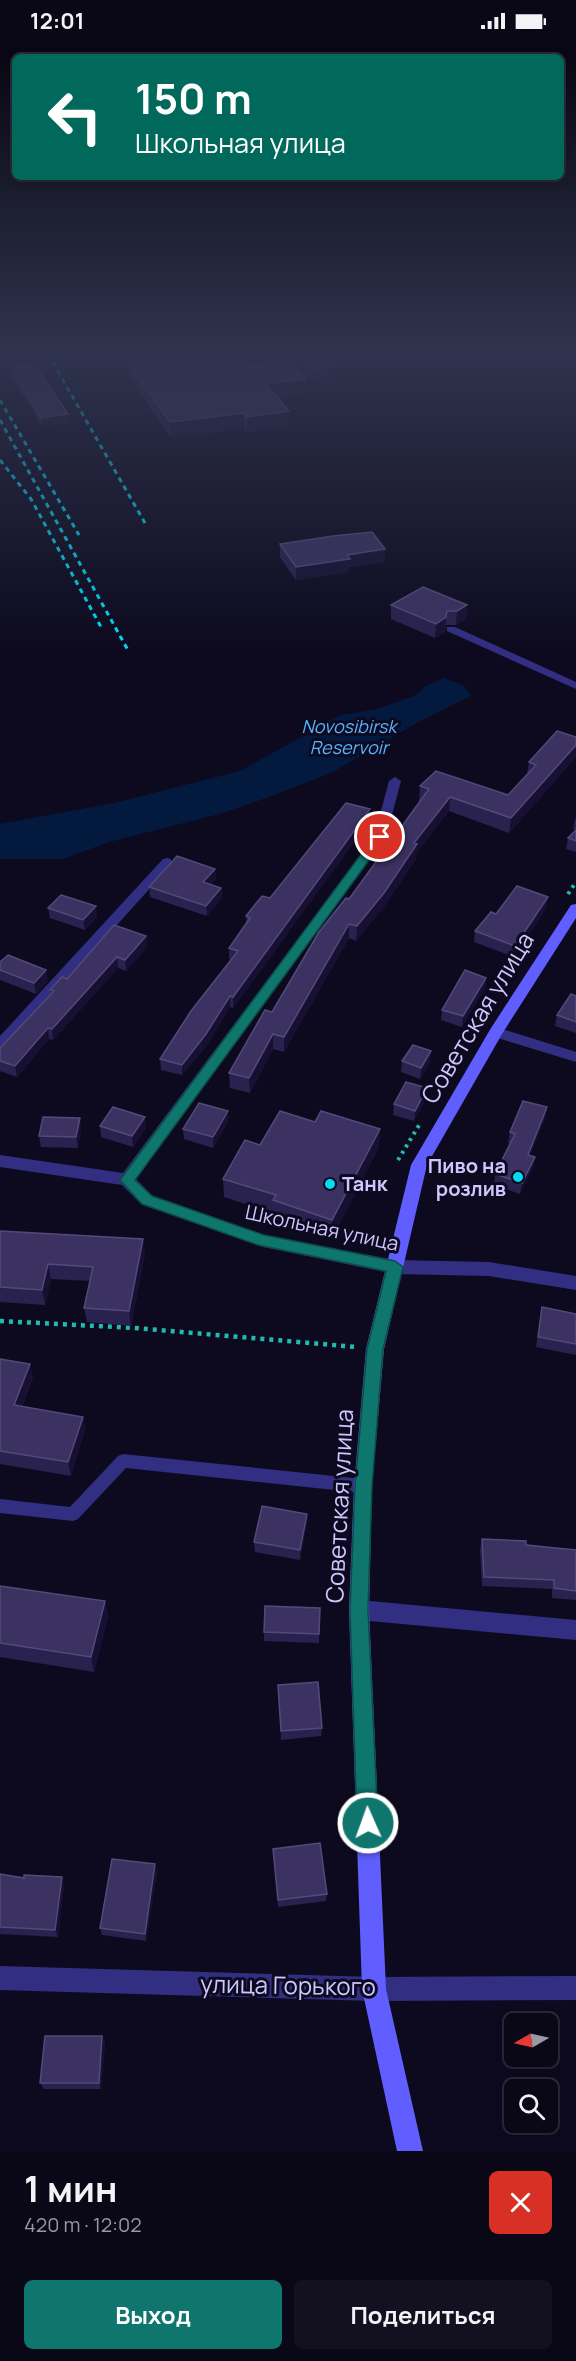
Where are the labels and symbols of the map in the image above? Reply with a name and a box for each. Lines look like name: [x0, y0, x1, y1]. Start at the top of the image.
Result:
water label: Novosibirsk Reservoir: [302, 714, 400, 759]
pin: [354, 811, 405, 862]
street label: Советская улица: [413, 925, 541, 1109]
place label: Пиво на розлив: [428, 1152, 506, 1202]
place label: Танк: [342, 1170, 389, 1197]
marker: Пиво на розлив: [511, 1170, 525, 1184]
marker: Танк: [323, 1177, 337, 1191]
street label: Школьная улица: [243, 1198, 401, 1257]
street label: Советская улица: [317, 1408, 360, 1604]
position arrow: [336, 1791, 400, 1855]
street label: улица Горького: [200, 1966, 376, 2003]
north arrow: [504, 2013, 558, 2067]

